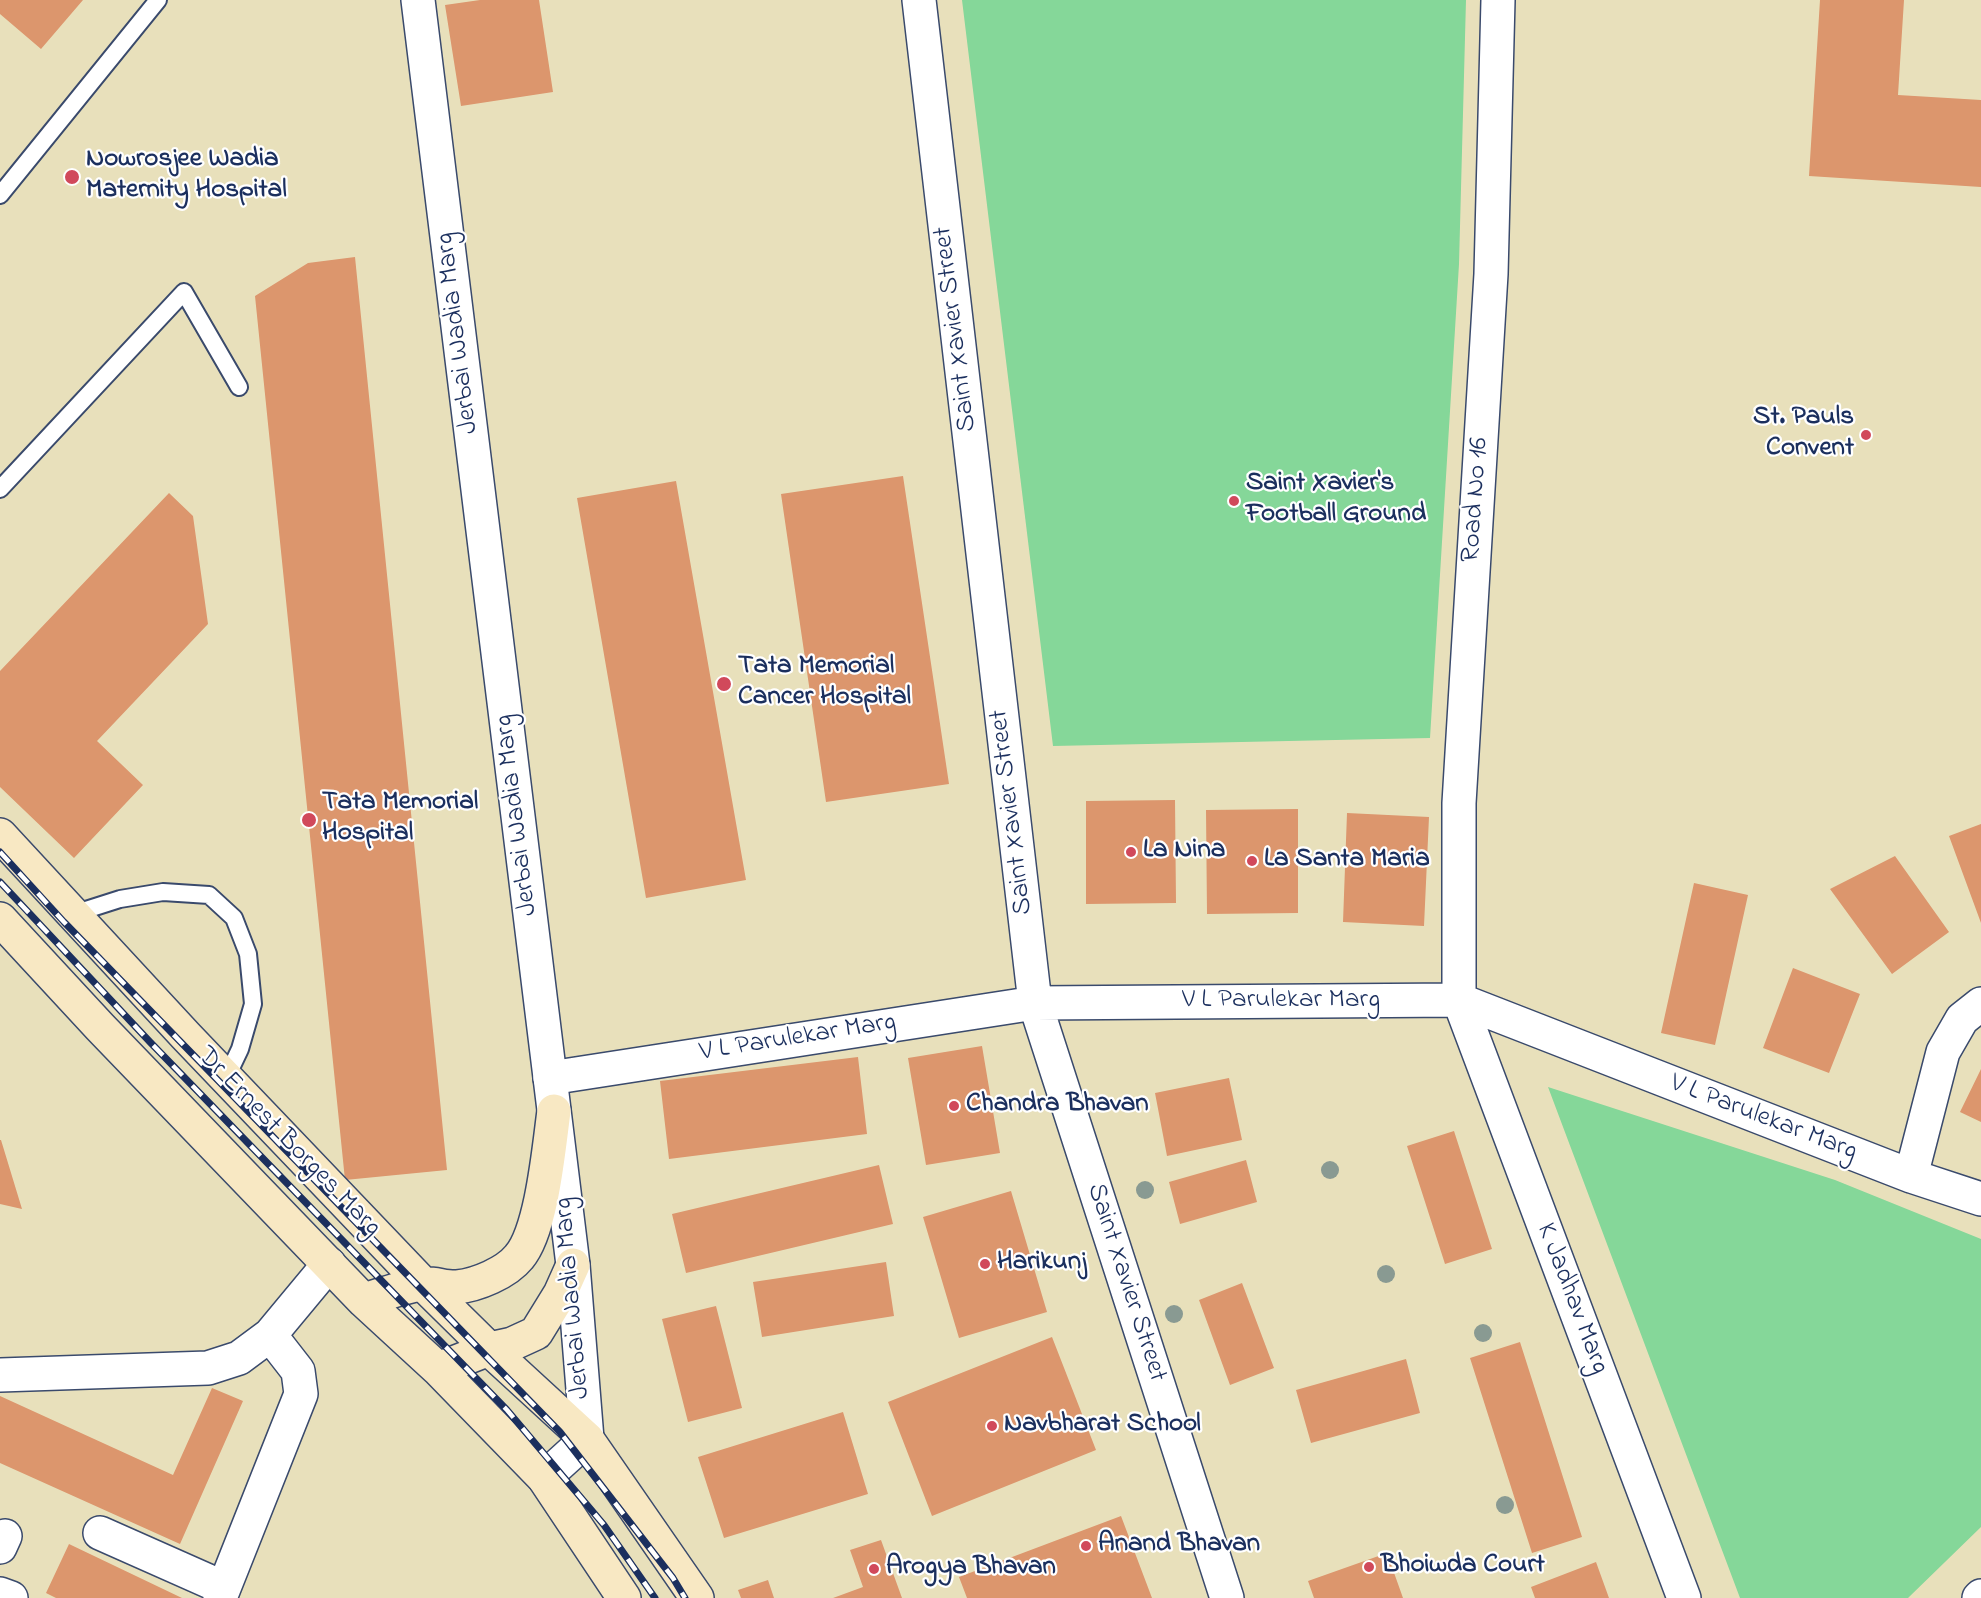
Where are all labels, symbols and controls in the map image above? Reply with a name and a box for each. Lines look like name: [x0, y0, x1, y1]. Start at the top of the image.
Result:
place label: Nowrosjee Wadia Maternity Hospital: [86, 145, 287, 208]
marker: Nowrosjee Wadia Maternity Hospital: [63, 168, 81, 186]
street label: Saint Xavier Street: [928, 225, 986, 433]
street label: Jerbai Wadia Marg: [431, 231, 487, 435]
place label: St. Pauls Convent: [1753, 403, 1854, 466]
marker: St. Pauls Convent: [1859, 428, 1873, 442]
street label: Road No 16: [1456, 437, 1498, 563]
place label: Saint Xavier's Football Ground: [1246, 469, 1426, 532]
marker: Saint Xavier's Football Ground: [1227, 494, 1241, 508]
place label: Tata Memorial Cancer Hospital: [738, 652, 911, 715]
marker: Tata Memorial Cancer Hospital: [715, 675, 733, 693]
street label: Saint Xavier Street: [984, 708, 1042, 916]
street label: Jerbai Wadia Marg: [490, 713, 546, 917]
place label: Tata Memorial Hospital: [322, 788, 478, 851]
marker: Tata Memorial Hospital: [300, 811, 318, 829]
place label: La Nina: [1143, 836, 1225, 868]
marker: La Nina: [1124, 845, 1138, 859]
place label: La Santa Maria: [1264, 845, 1430, 877]
marker: La Santa Maria: [1245, 854, 1259, 868]
street label: V L Parulekar Marg: [1182, 986, 1380, 1018]
street label: V L Parulekar Marg: [698, 1008, 898, 1070]
street label: Dr Ernest Borges Marg: [189, 1041, 387, 1245]
street label: V L Parulekar Marg: [1665, 1068, 1861, 1170]
place label: Chandra Bhavan: [966, 1090, 1149, 1122]
marker: Chandra Bhavan: [947, 1099, 961, 1113]
street label: Saint Xavier Street: [1078, 1180, 1172, 1386]
street label: Jerbai Wadia Marg: [549, 1196, 599, 1400]
street label: K Jadhav Marg: [1527, 1219, 1615, 1379]
place label: Harikunj: [997, 1248, 1086, 1280]
marker: Harikunj: [978, 1257, 992, 1271]
place label: Navbharat School: [1004, 1410, 1201, 1442]
marker: Navbharat School: [985, 1419, 999, 1433]
place label: Anand Bhavan: [1098, 1530, 1260, 1562]
marker: Anand Bhavan: [1079, 1539, 1093, 1553]
place label: Bhoiwda Court: [1381, 1551, 1545, 1583]
place label: Arogya Bhavan: [886, 1553, 1056, 1585]
marker: Bhoiwda Court: [1362, 1560, 1376, 1574]
marker: Arogya Bhavan: [867, 1562, 881, 1576]

